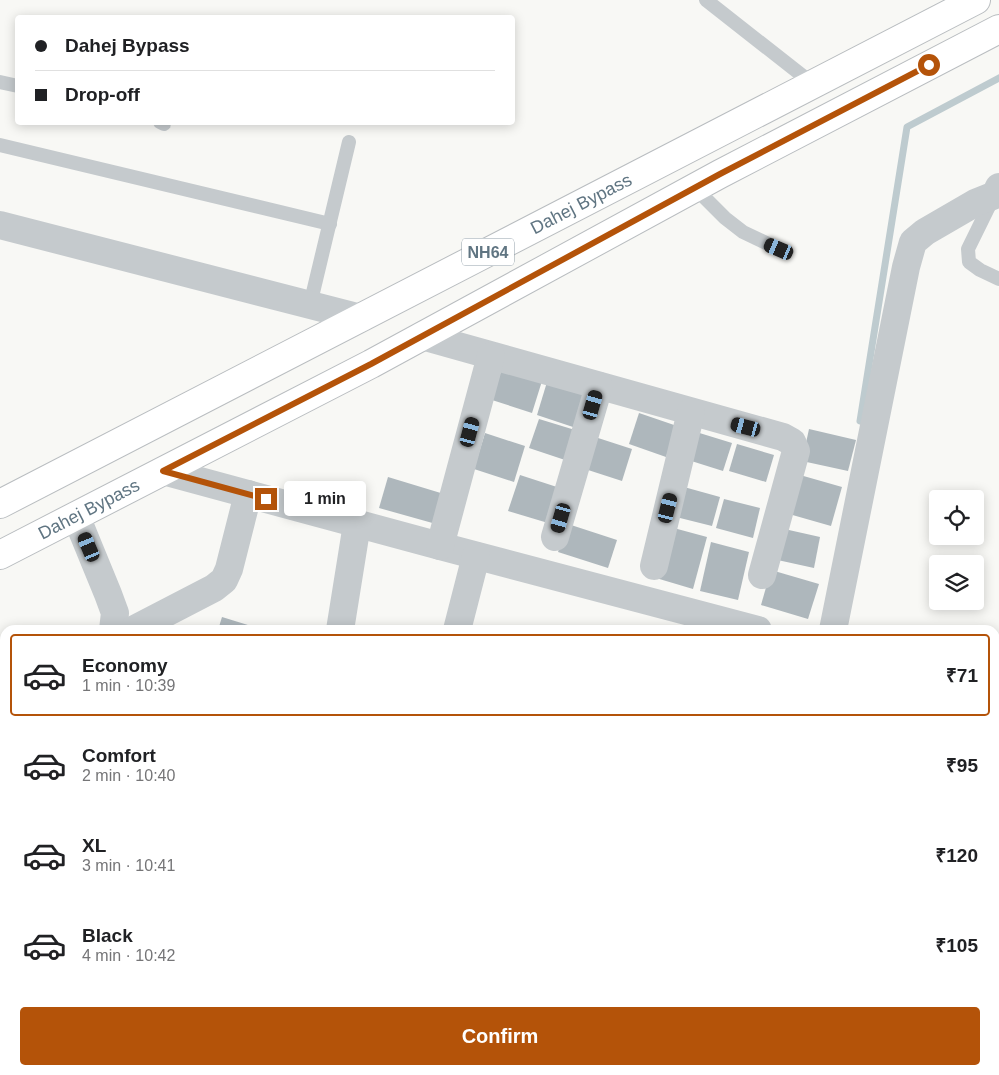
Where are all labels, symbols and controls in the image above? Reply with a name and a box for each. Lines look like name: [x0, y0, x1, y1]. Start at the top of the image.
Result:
text: Dahej Bypass: [65, 35, 190, 56]
route start: [918, 54, 940, 76]
text: Drop-off: [65, 84, 140, 105]
street label: Dahej Bypass: [527, 170, 635, 238]
car: [762, 236, 795, 262]
road number: NH64: [462, 238, 514, 266]
car: [581, 389, 604, 421]
car: [458, 416, 481, 448]
car: [729, 416, 762, 438]
street label: Dahej Bypass: [35, 475, 143, 544]
callout: 1 min: [284, 482, 366, 516]
route end: [255, 488, 277, 510]
text: 1 min: [304, 490, 346, 507]
map controls: [929, 490, 984, 610]
button: locate: [929, 490, 984, 545]
car: [657, 492, 678, 524]
car: [549, 502, 572, 534]
car: [76, 530, 101, 564]
button: layers: [929, 555, 984, 610]
icon: car: [22, 653, 67, 698]
text: Economy: [82, 655, 168, 676]
text: ₹71: [946, 665, 978, 686]
text: 1 min · 10:39: [82, 677, 175, 694]
icon: car: [22, 743, 67, 788]
text: Comfort: [82, 745, 156, 766]
text: ₹95: [946, 755, 978, 776]
text: 2 min · 10:40: [82, 767, 175, 784]
icon: car: [22, 833, 67, 878]
text: XL: [82, 835, 106, 856]
text: ₹120: [935, 845, 978, 866]
text: 3 min · 10:41: [82, 857, 175, 874]
icon: car: [22, 923, 67, 968]
text: Black: [82, 925, 133, 946]
text: ₹105: [935, 935, 978, 956]
text: 4 min · 10:42: [82, 947, 175, 964]
button: Confirm: [20, 1007, 980, 1065]

